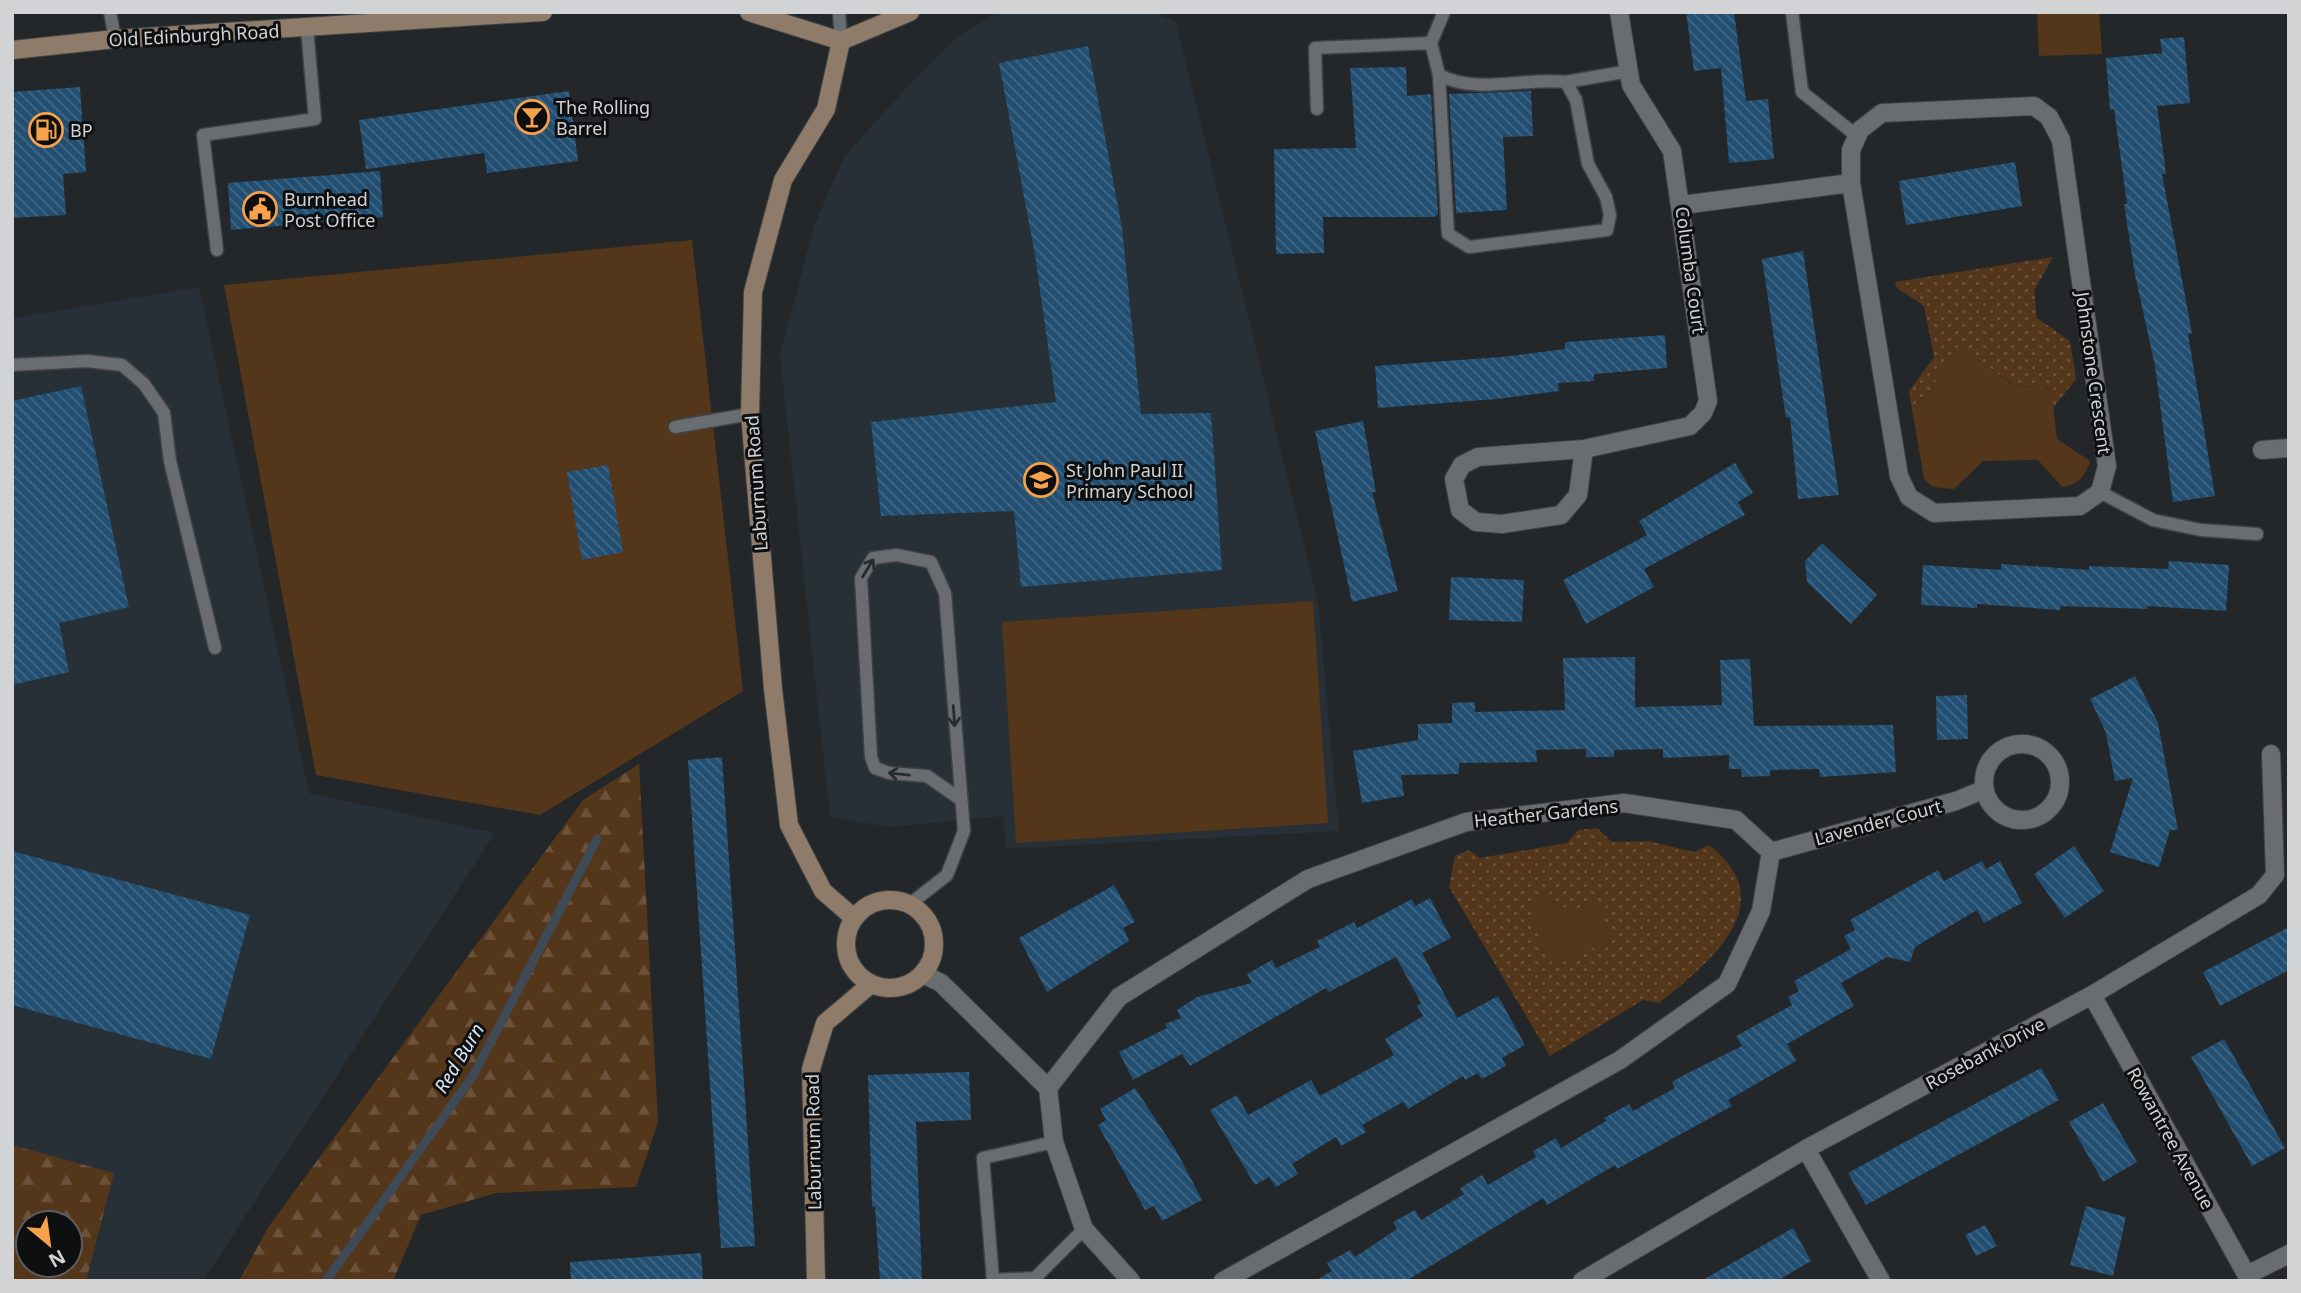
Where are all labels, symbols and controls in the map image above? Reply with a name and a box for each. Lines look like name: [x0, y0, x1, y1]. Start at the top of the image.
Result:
street label: Old Edinburgh Road: [108, 19, 280, 51]
place label: The Rolling Barrel: [556, 95, 650, 140]
bar icon: The Rolling Barrel: [513, 98, 551, 136]
fuel station icon: BP: [27, 111, 65, 149]
place label: BP: [70, 118, 93, 142]
place label: Burnhead Post Office: [284, 187, 375, 232]
public building icon: Burnhead Post Office: [241, 190, 279, 228]
street label: Columba Court: [1670, 205, 1712, 336]
street label: Johnstone Crescent: [2070, 288, 2117, 456]
street label: Laburnum Road: [739, 414, 773, 552]
place label: St John Paul II Primary School: [1066, 458, 1193, 503]
school or university icon: St John Paul II Primary School: [1022, 461, 1060, 499]
one-way arrow: [860, 559, 875, 578]
one-way arrow: [948, 704, 961, 727]
one-way arrow: [888, 767, 910, 780]
street label: Lavender Court: [1812, 793, 1945, 850]
street label: Heather Gardens: [1473, 794, 1619, 832]
street label: Rosebank Drive: [1921, 1011, 2049, 1095]
water label: Red Burn: [428, 1018, 490, 1098]
street label: Rowantree Avenue: [2122, 1063, 2220, 1213]
street label: Laburnum Road: [800, 1074, 826, 1210]
north arrow: [14, 1209, 84, 1279]
text: N: [44, 1244, 70, 1274]

